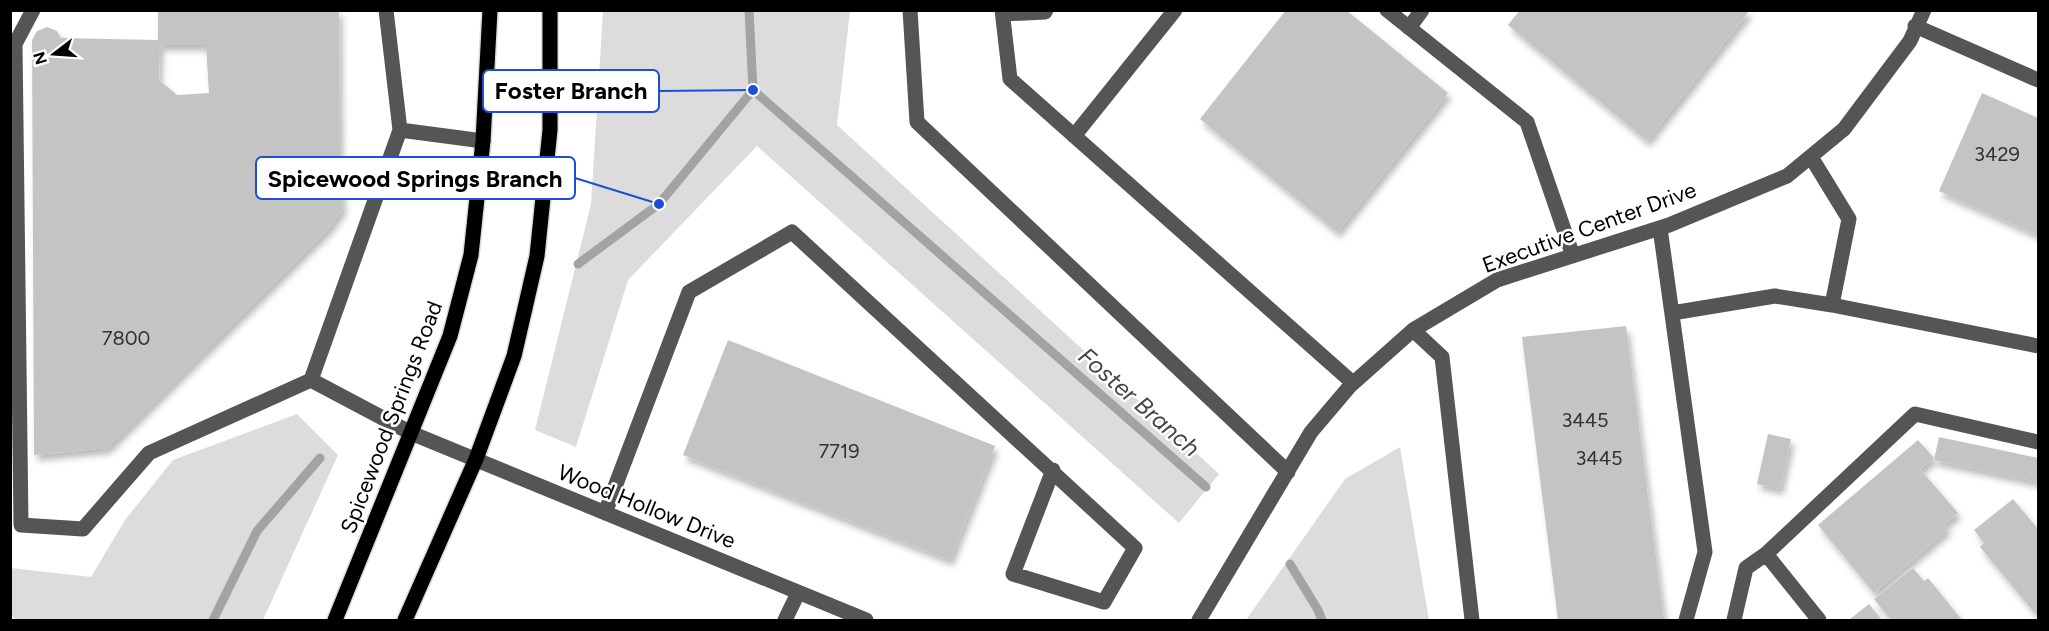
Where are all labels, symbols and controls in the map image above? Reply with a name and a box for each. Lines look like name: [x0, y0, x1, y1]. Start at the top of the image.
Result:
north arrow: [24, 24, 84, 84]
text: N: [29, 50, 51, 67]
callout: Foster Branch: [483, 70, 659, 112]
text: Foster Branch: [495, 76, 647, 105]
house number: 3429: [1974, 142, 2020, 166]
callout: Spicewood Springs Branch: [256, 157, 575, 199]
text: Spicewood Springs Branch: [267, 164, 563, 193]
street label: Executive Center Drive: [1478, 176, 1700, 279]
street label: Spicewood Springs Road: [335, 297, 448, 537]
house number: 7800: [102, 326, 150, 350]
water label: Foster Branch: [1073, 341, 1206, 462]
house number: 3445: [1561, 408, 1609, 432]
house number: 7719: [818, 439, 860, 463]
house number: 3445: [1575, 446, 1623, 470]
street label: Wood Hollow Drive: [554, 459, 740, 554]

